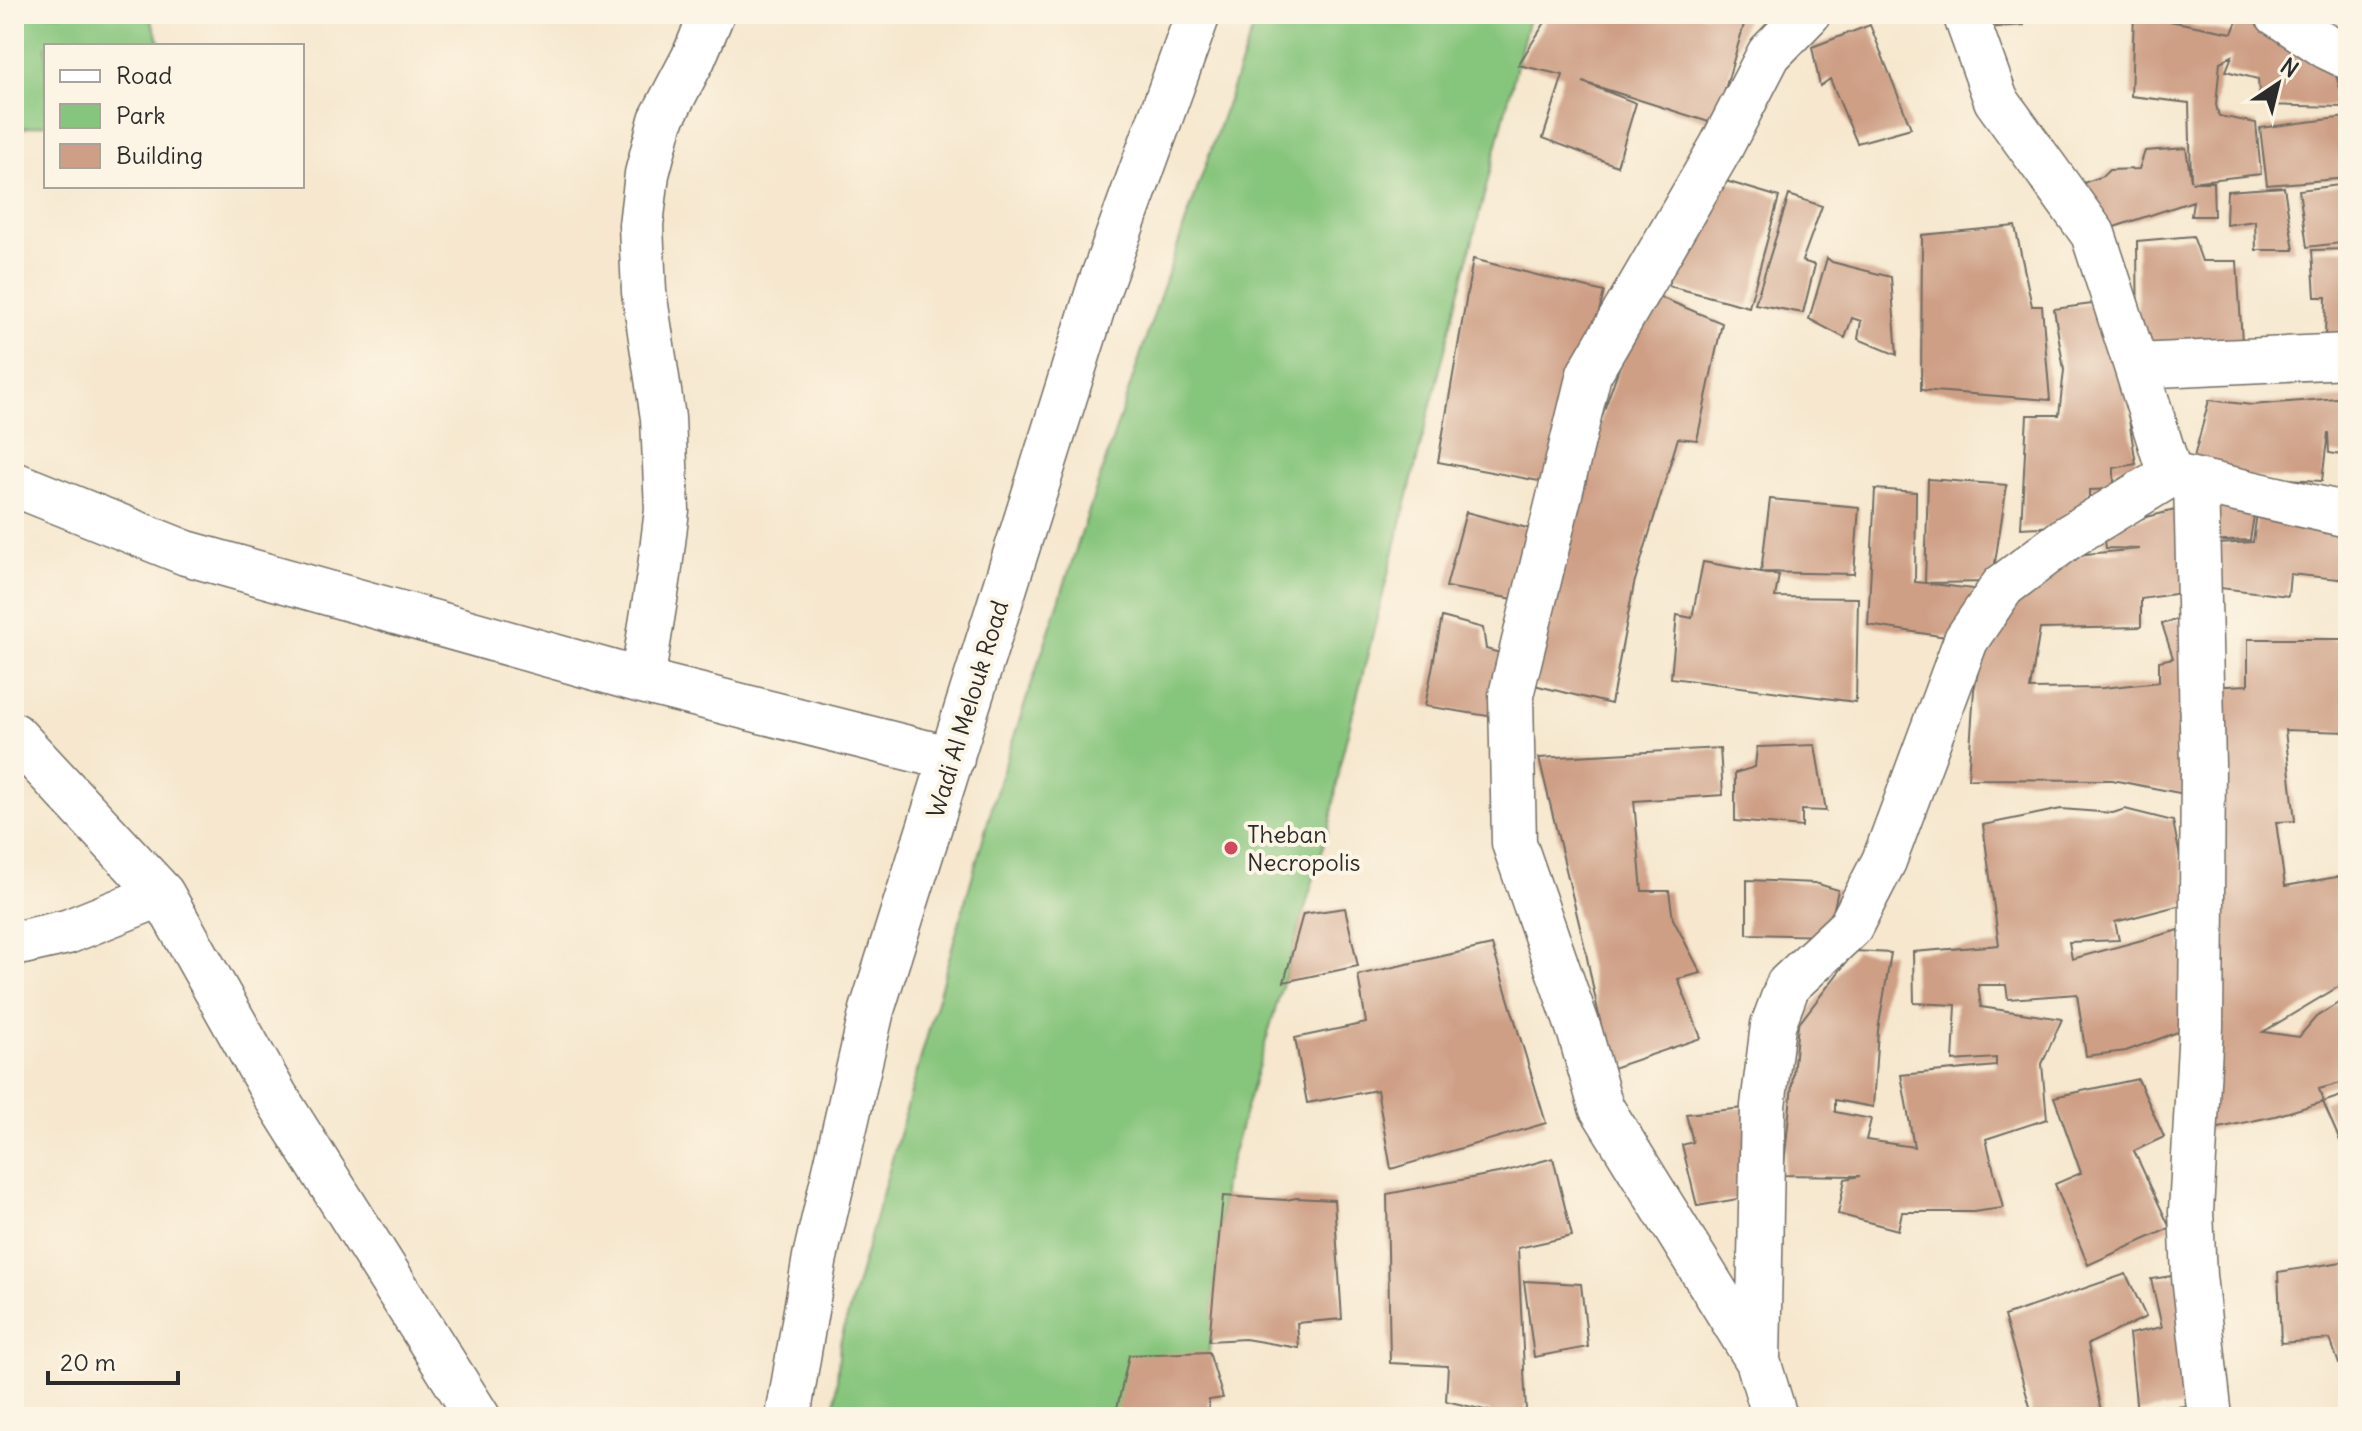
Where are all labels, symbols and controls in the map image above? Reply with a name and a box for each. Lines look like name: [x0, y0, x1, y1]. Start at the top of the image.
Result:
legend: [44, 44, 304, 188]
north arrow: [2238, 44, 2318, 124]
text: N: [2275, 52, 2304, 83]
text: Road: [116, 60, 172, 90]
text: Park: [116, 100, 166, 130]
text: Building: [116, 140, 203, 170]
street label: Wadi Al Melouk Road: [920, 597, 1014, 821]
place label: Theban Necropolis: [1247, 819, 1360, 877]
marker: Theban Necropolis: [1222, 839, 1240, 857]
scale bar: [48, 1335, 178, 1385]
text: 20 m: [60, 1347, 116, 1377]

